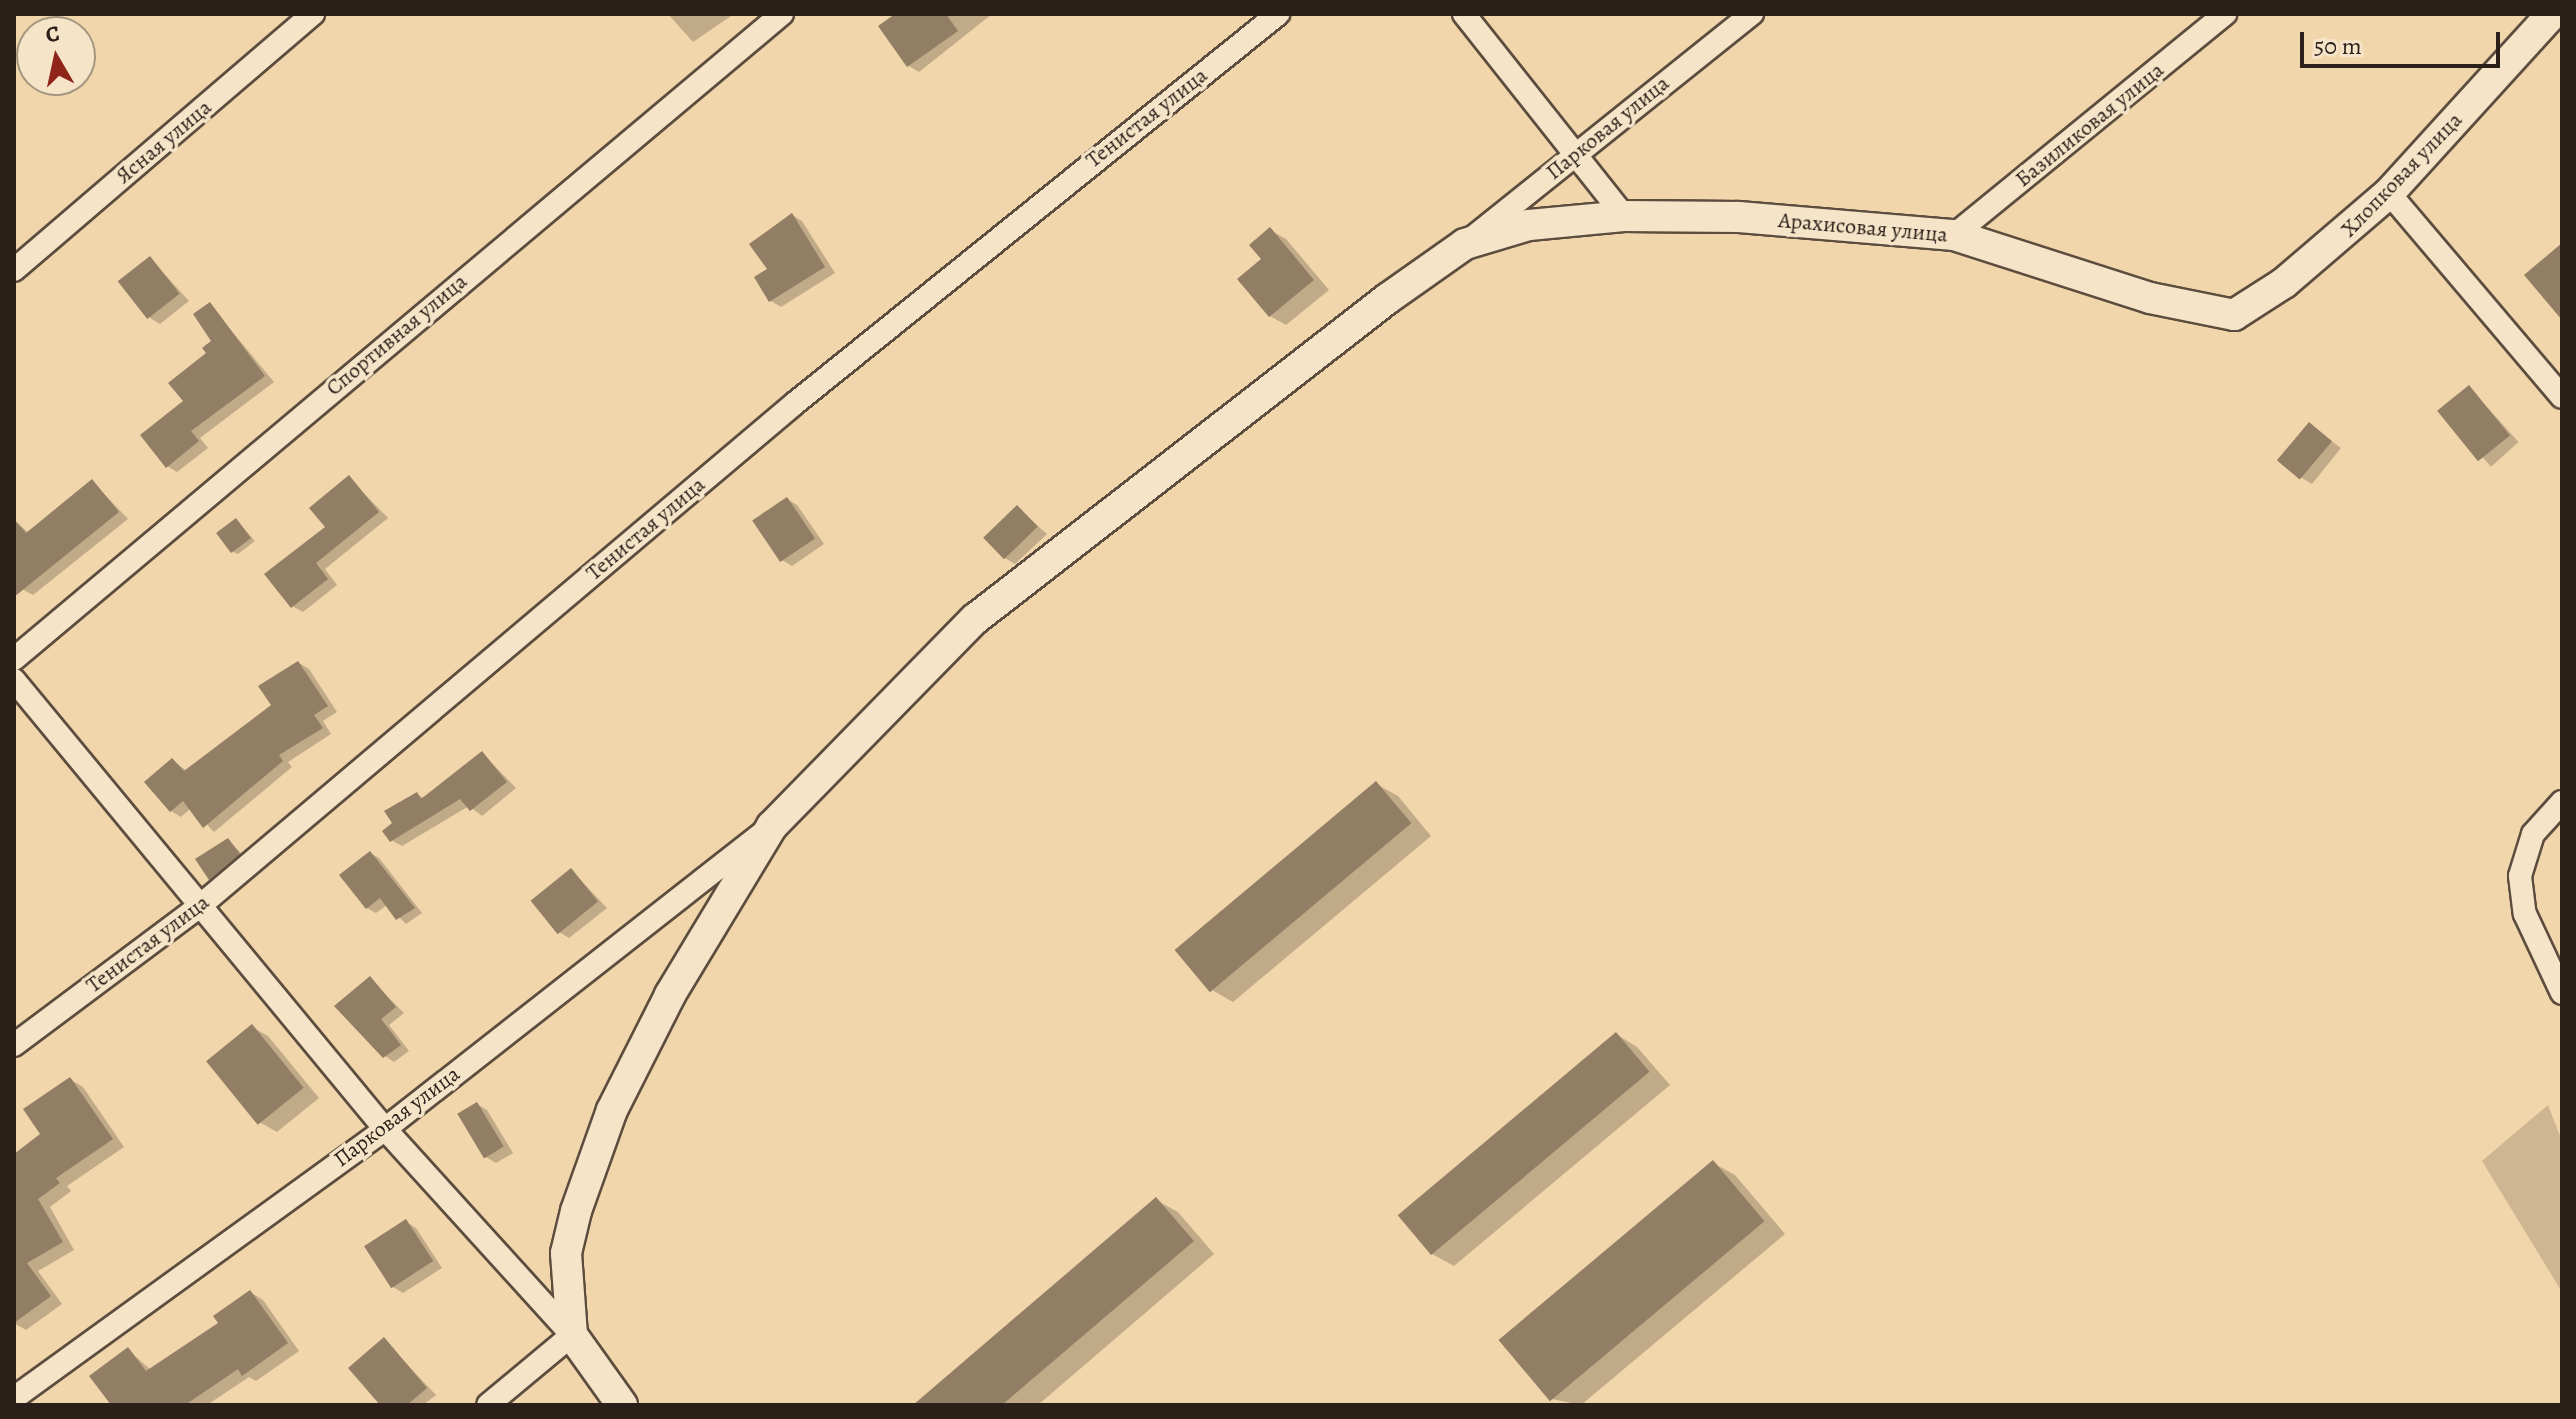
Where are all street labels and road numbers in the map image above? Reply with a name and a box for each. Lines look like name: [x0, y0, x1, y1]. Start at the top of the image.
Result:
street label: Базиликовая улица: [2010, 57, 2170, 193]
street label: Тенистая улица: [1081, 62, 1213, 174]
street label: Парковая улица: [1541, 70, 1675, 186]
street label: Ясная улица: [111, 94, 217, 190]
street label: Хлопковая улица: [2336, 107, 2468, 243]
street label: Арахисовая улица: [1777, 207, 1949, 249]
street label: Спортивная улица: [321, 268, 473, 402]
street label: Тенистая улица: [581, 472, 711, 586]
street label: Тенистая улица: [81, 889, 215, 999]
street label: Парковая улица: [329, 1061, 465, 1173]

